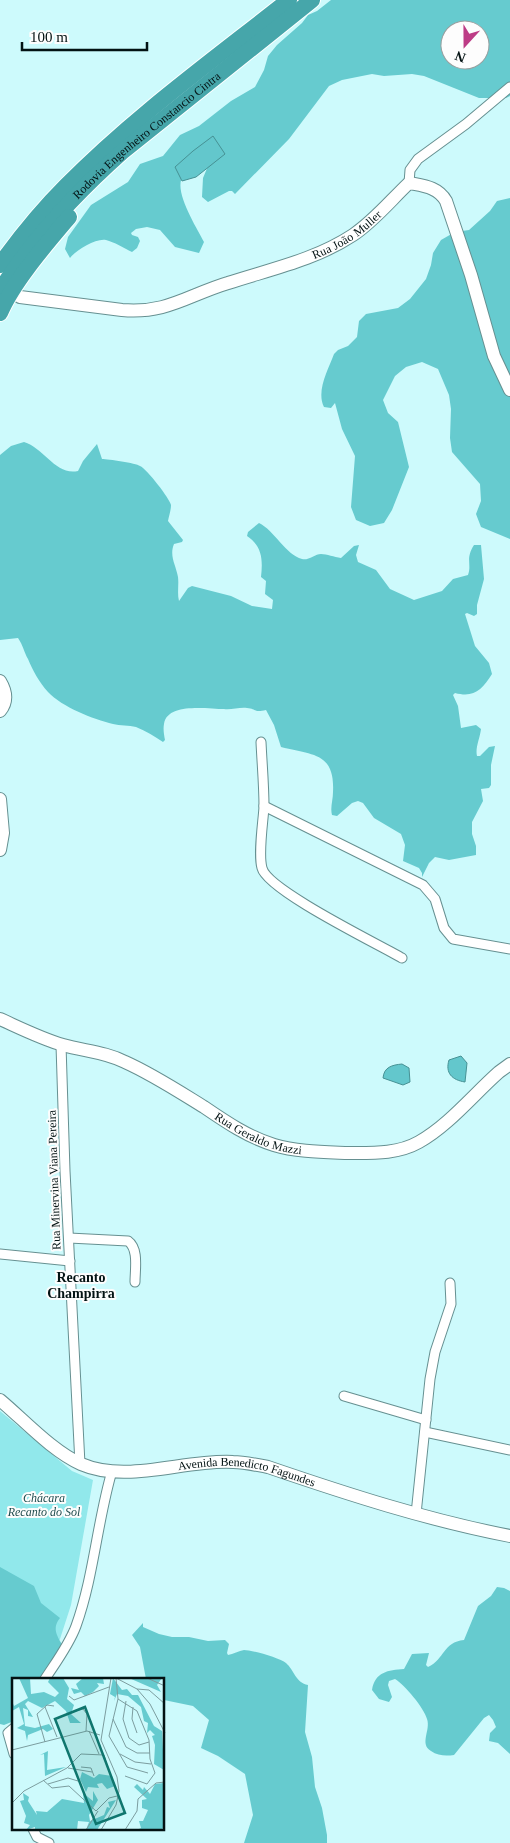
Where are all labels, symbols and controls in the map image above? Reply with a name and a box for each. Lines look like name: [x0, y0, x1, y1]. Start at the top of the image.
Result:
scale bar: [22, 20, 148, 52]
north arrow: [440, 20, 490, 70]
text: 100 m: [30, 29, 68, 45]
text: N: [453, 48, 468, 65]
street label: Rodovia Engenheiro Constancio Cintra: [70, 69, 224, 202]
street label: Rua João Muller: [310, 208, 384, 262]
street label: Rua Minervina Viana Pereira: [45, 1109, 63, 1250]
street label: Rua Geraldo Mazzi: [212, 1109, 303, 1157]
district label: Recanto Champirra: [47, 1270, 115, 1301]
street label: Avenida Benedicto Fagundes: [177, 1455, 318, 1490]
park label: Chácara Recanto do Sol: [7, 1491, 81, 1519]
inset map: [12, 1678, 165, 1830]

